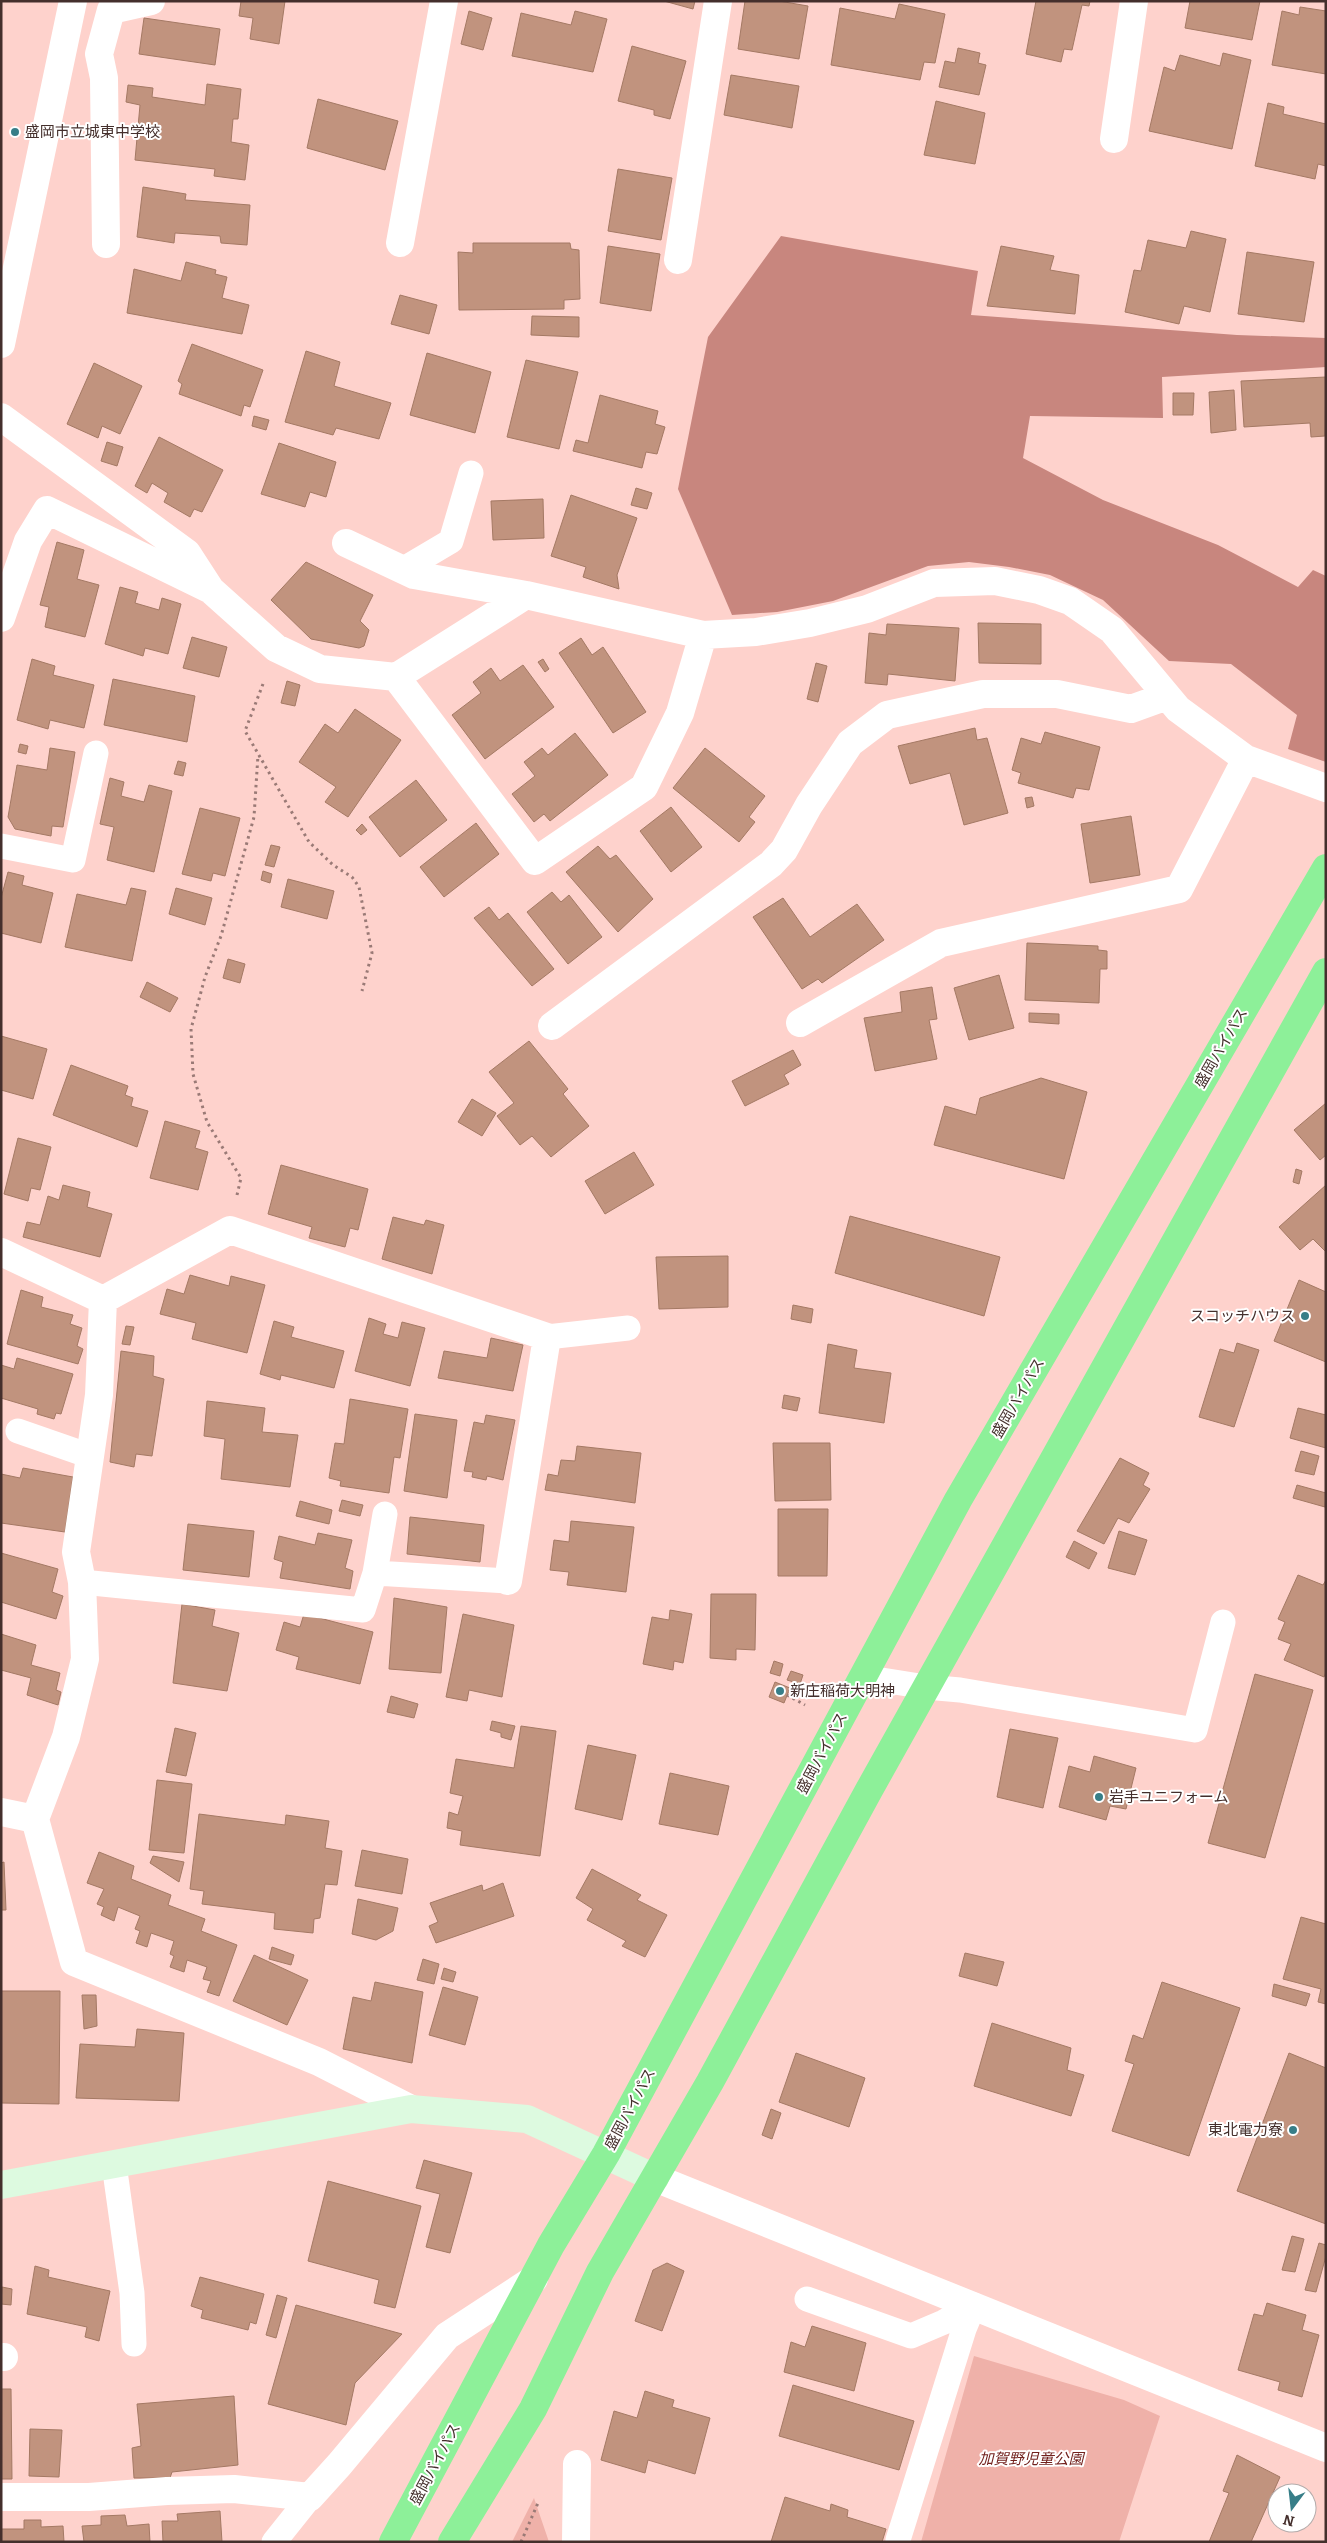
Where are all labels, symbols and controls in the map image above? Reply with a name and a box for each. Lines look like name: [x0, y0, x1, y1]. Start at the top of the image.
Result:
place label: 盛岡市立城東中学校: [25, 123, 160, 141]
marker: 盛岡市立城東中学校: [9, 126, 21, 138]
street label: 盛岡バイパス: [1191, 1005, 1251, 1091]
place label: スコッチハウス: [1190, 1307, 1295, 1325]
marker: スコッチハウス: [1299, 1310, 1311, 1322]
street label: 盛岡バイパス: [988, 1355, 1048, 1441]
place label: 新庄稲荷大明神: [790, 1682, 895, 1700]
marker: 新庄稲荷大明神: [774, 1685, 786, 1697]
street label: 盛岡バイパス: [793, 1709, 851, 1797]
place label: 岩手ユニフォーム: [1109, 1788, 1229, 1806]
marker: 岩手ユニフォーム: [1093, 1791, 1105, 1803]
street label: 盛岡バイパス: [601, 2065, 659, 2153]
place label: 東北電力寮: [1208, 2121, 1283, 2139]
marker: 東北電力寮: [1287, 2124, 1299, 2136]
street label: 盛岡バイパス: [406, 2420, 464, 2508]
park label: 加賀野児童公園: [978, 2450, 1085, 2468]
north arrow: [1267, 2483, 1317, 2533]
text: N: [1281, 2510, 1296, 2530]

